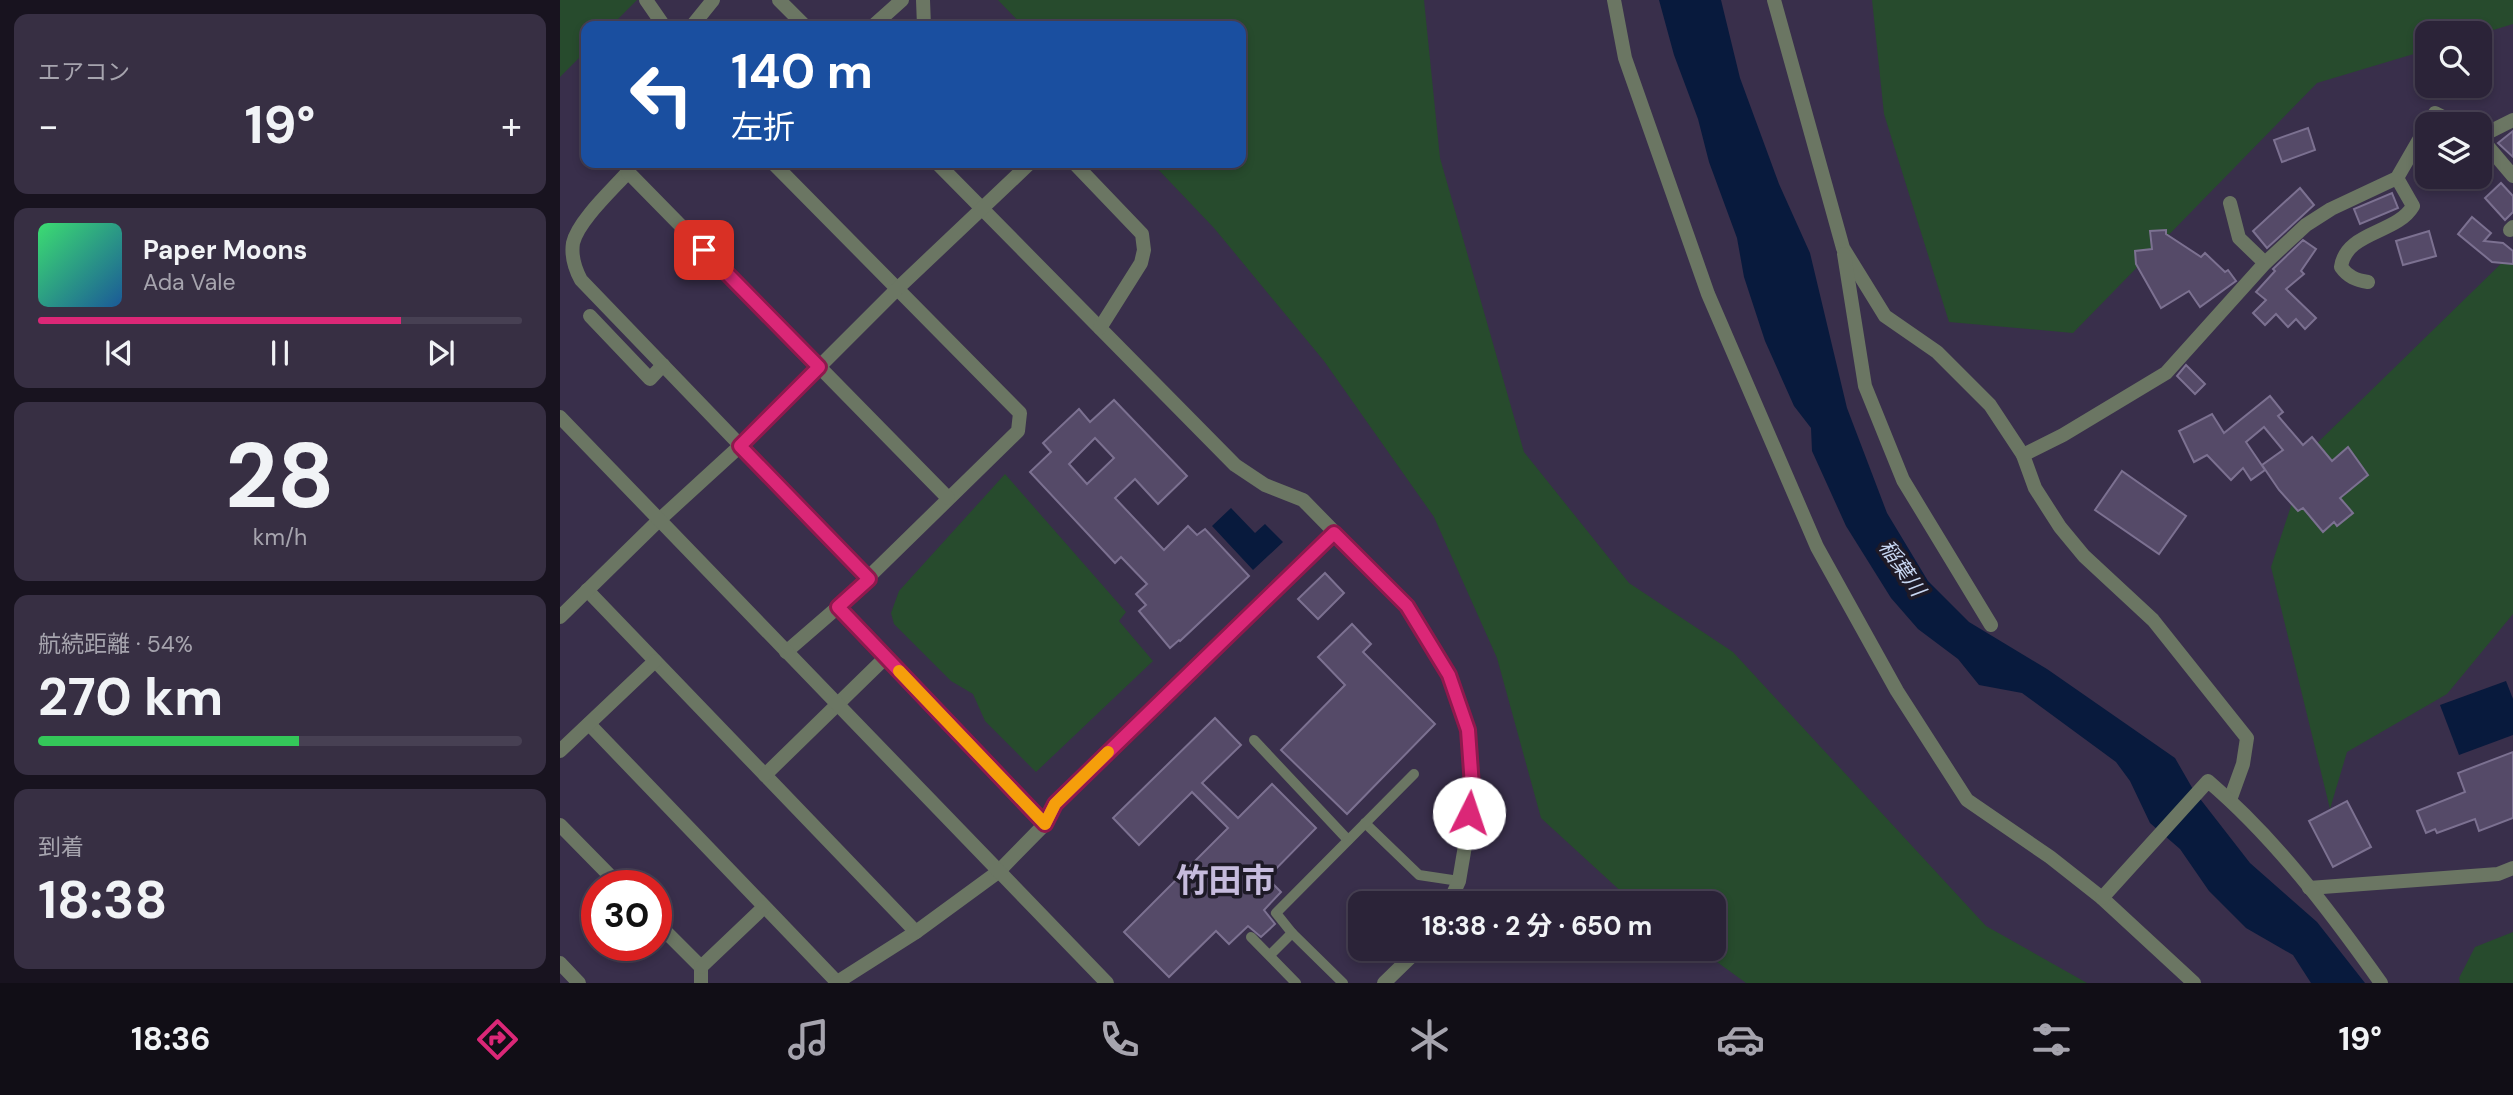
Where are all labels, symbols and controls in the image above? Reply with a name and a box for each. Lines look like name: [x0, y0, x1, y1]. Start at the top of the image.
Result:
map controls: [2415, 21, 2492, 189]
button: search: [2415, 21, 2492, 98]
text: 140 m: [731, 39, 873, 103]
icon: left: [616, 49, 707, 140]
text: エアコン: [38, 57, 130, 87]
text: 19°: [245, 91, 315, 159]
text: −: [38, 101, 59, 151]
text: +: [501, 101, 522, 151]
text: 左折: [731, 106, 795, 148]
button: layers: [2415, 112, 2492, 189]
pin: [674, 220, 734, 280]
icon: arrive: [685, 231, 723, 269]
text: Paper Moons: [143, 233, 307, 267]
text: Ada Vale: [143, 267, 236, 297]
icon: previous: [100, 334, 138, 372]
icon: pause: [261, 334, 299, 372]
icon: next: [422, 334, 460, 372]
text: 28: [225, 417, 335, 535]
text: km/h: [253, 522, 307, 552]
water label: 稲葉川: [1872, 534, 1933, 603]
text: 航続距離 · 54%: [38, 629, 193, 659]
text: 270 km: [38, 663, 223, 731]
position arrow: [1432, 776, 1506, 850]
text: 到着: [38, 832, 84, 862]
district label: 竹田市: [1176, 859, 1275, 902]
text: 18:38: [38, 866, 167, 934]
speed limit sign: 30: [581, 870, 672, 961]
text: 18:38 · 2 分 · 650 m: [1422, 909, 1652, 943]
icon: directions: [473, 1015, 522, 1064]
icon: music: [784, 1015, 833, 1064]
icon: phone: [1095, 1015, 1144, 1064]
icon: climate: [1405, 1015, 1454, 1064]
icon: car: [1716, 1015, 1765, 1064]
icon: filters: [2027, 1015, 2076, 1064]
text: 18:36: [131, 1018, 211, 1060]
text: 19°: [2338, 1018, 2382, 1060]

